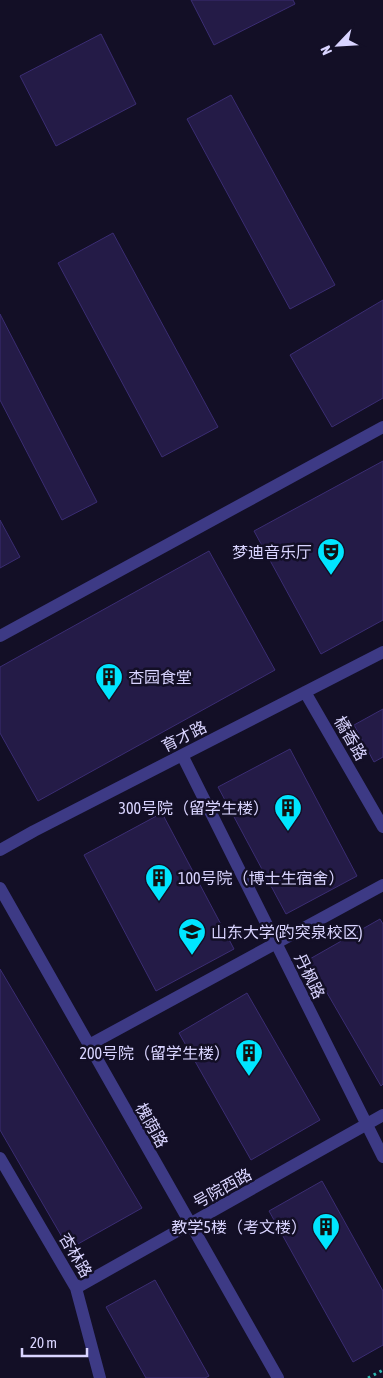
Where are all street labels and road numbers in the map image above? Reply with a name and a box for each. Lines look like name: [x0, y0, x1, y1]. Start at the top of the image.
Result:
street label: 橘香路: [331, 713, 371, 763]
street label: 育才路: [159, 717, 209, 755]
street label: 丹枫路: [291, 950, 329, 1002]
street label: 槐荫路: [132, 1100, 172, 1150]
street label: 号院西路: [190, 1165, 254, 1211]
street label: 杏林路: [56, 1230, 96, 1280]

